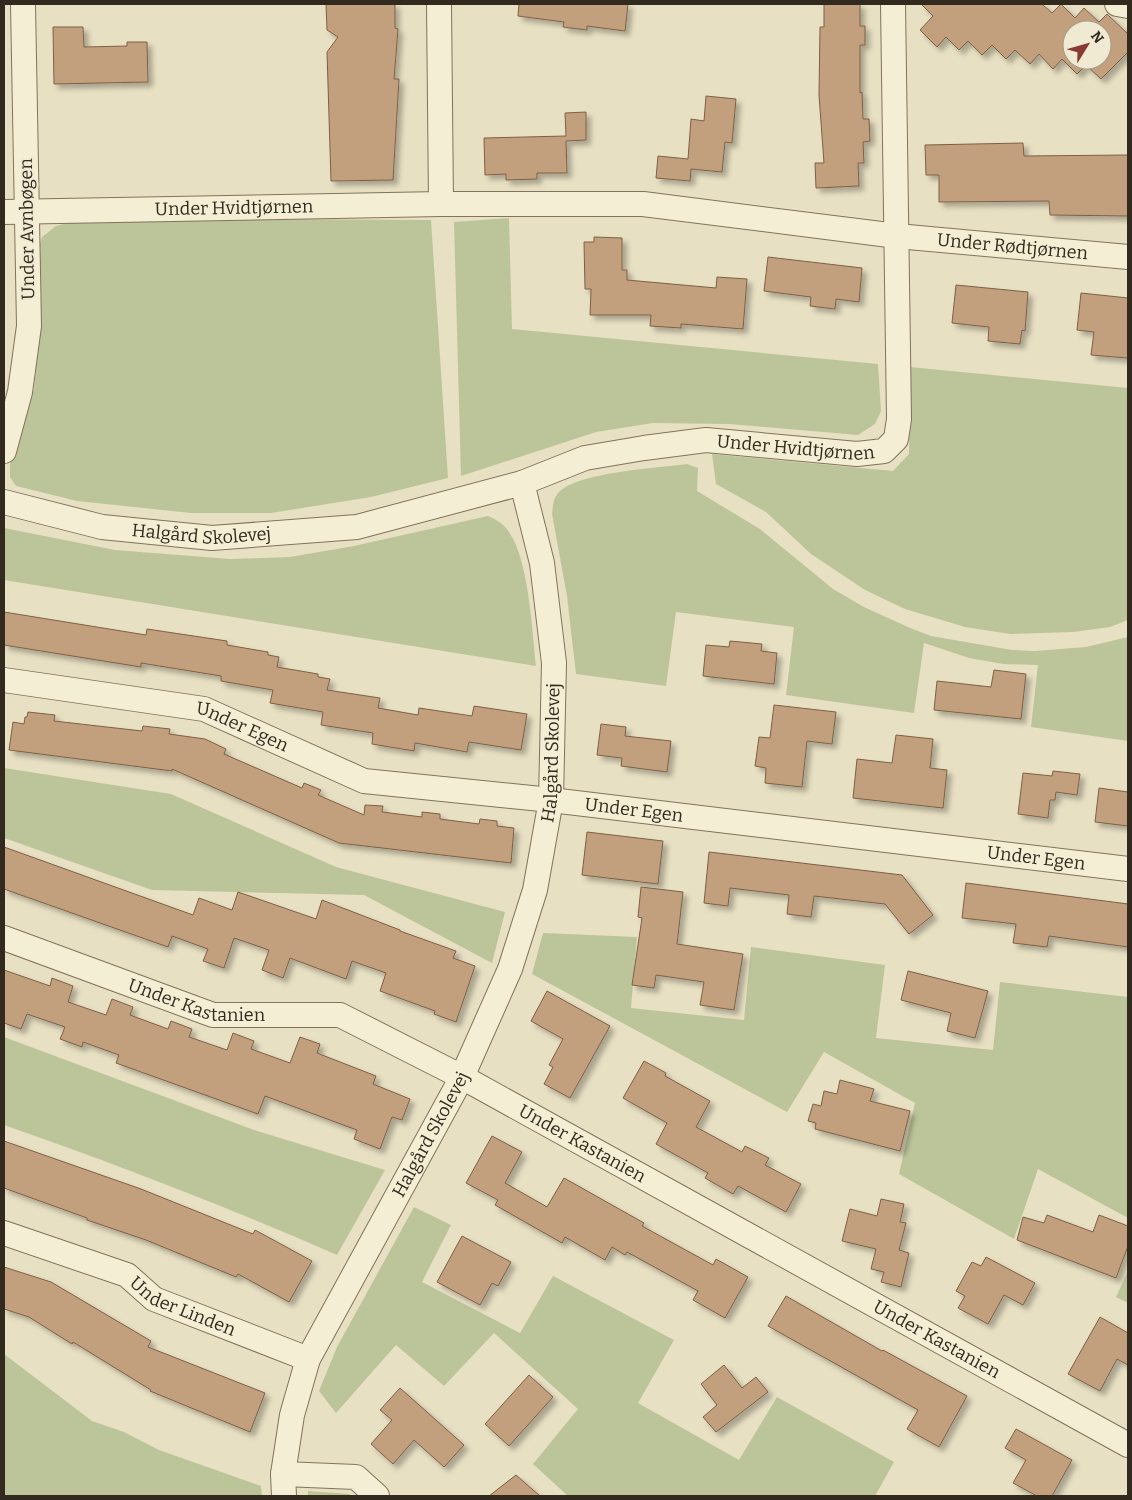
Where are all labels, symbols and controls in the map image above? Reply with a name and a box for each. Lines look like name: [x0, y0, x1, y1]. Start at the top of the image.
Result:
north arrow: [1062, 20, 1112, 70]
text: N: [1087, 28, 1107, 47]
street label: Under Avnbøgen: [15, 157, 39, 300]
street label: Under Hvidtjørnen: [155, 195, 314, 220]
street label: Under Rødtjørnen: [936, 229, 1090, 264]
street label: Under Hvidtjørnen: [716, 430, 876, 465]
street label: Halgård Skolevej: [131, 519, 272, 549]
street label: Halgård Skolevej: [536, 683, 565, 824]
street label: Under Egen: [195, 697, 292, 757]
street label: Under Egen: [583, 793, 685, 827]
street label: Under Egen: [986, 841, 1087, 875]
street label: Under Kastanien: [125, 974, 266, 1026]
street label: Halgård Skolevej: [388, 1068, 474, 1201]
street label: Under Kastanien: [515, 1100, 650, 1188]
street label: Under Linden: [125, 1272, 239, 1341]
street label: Under Kastanien: [869, 1295, 1005, 1384]

